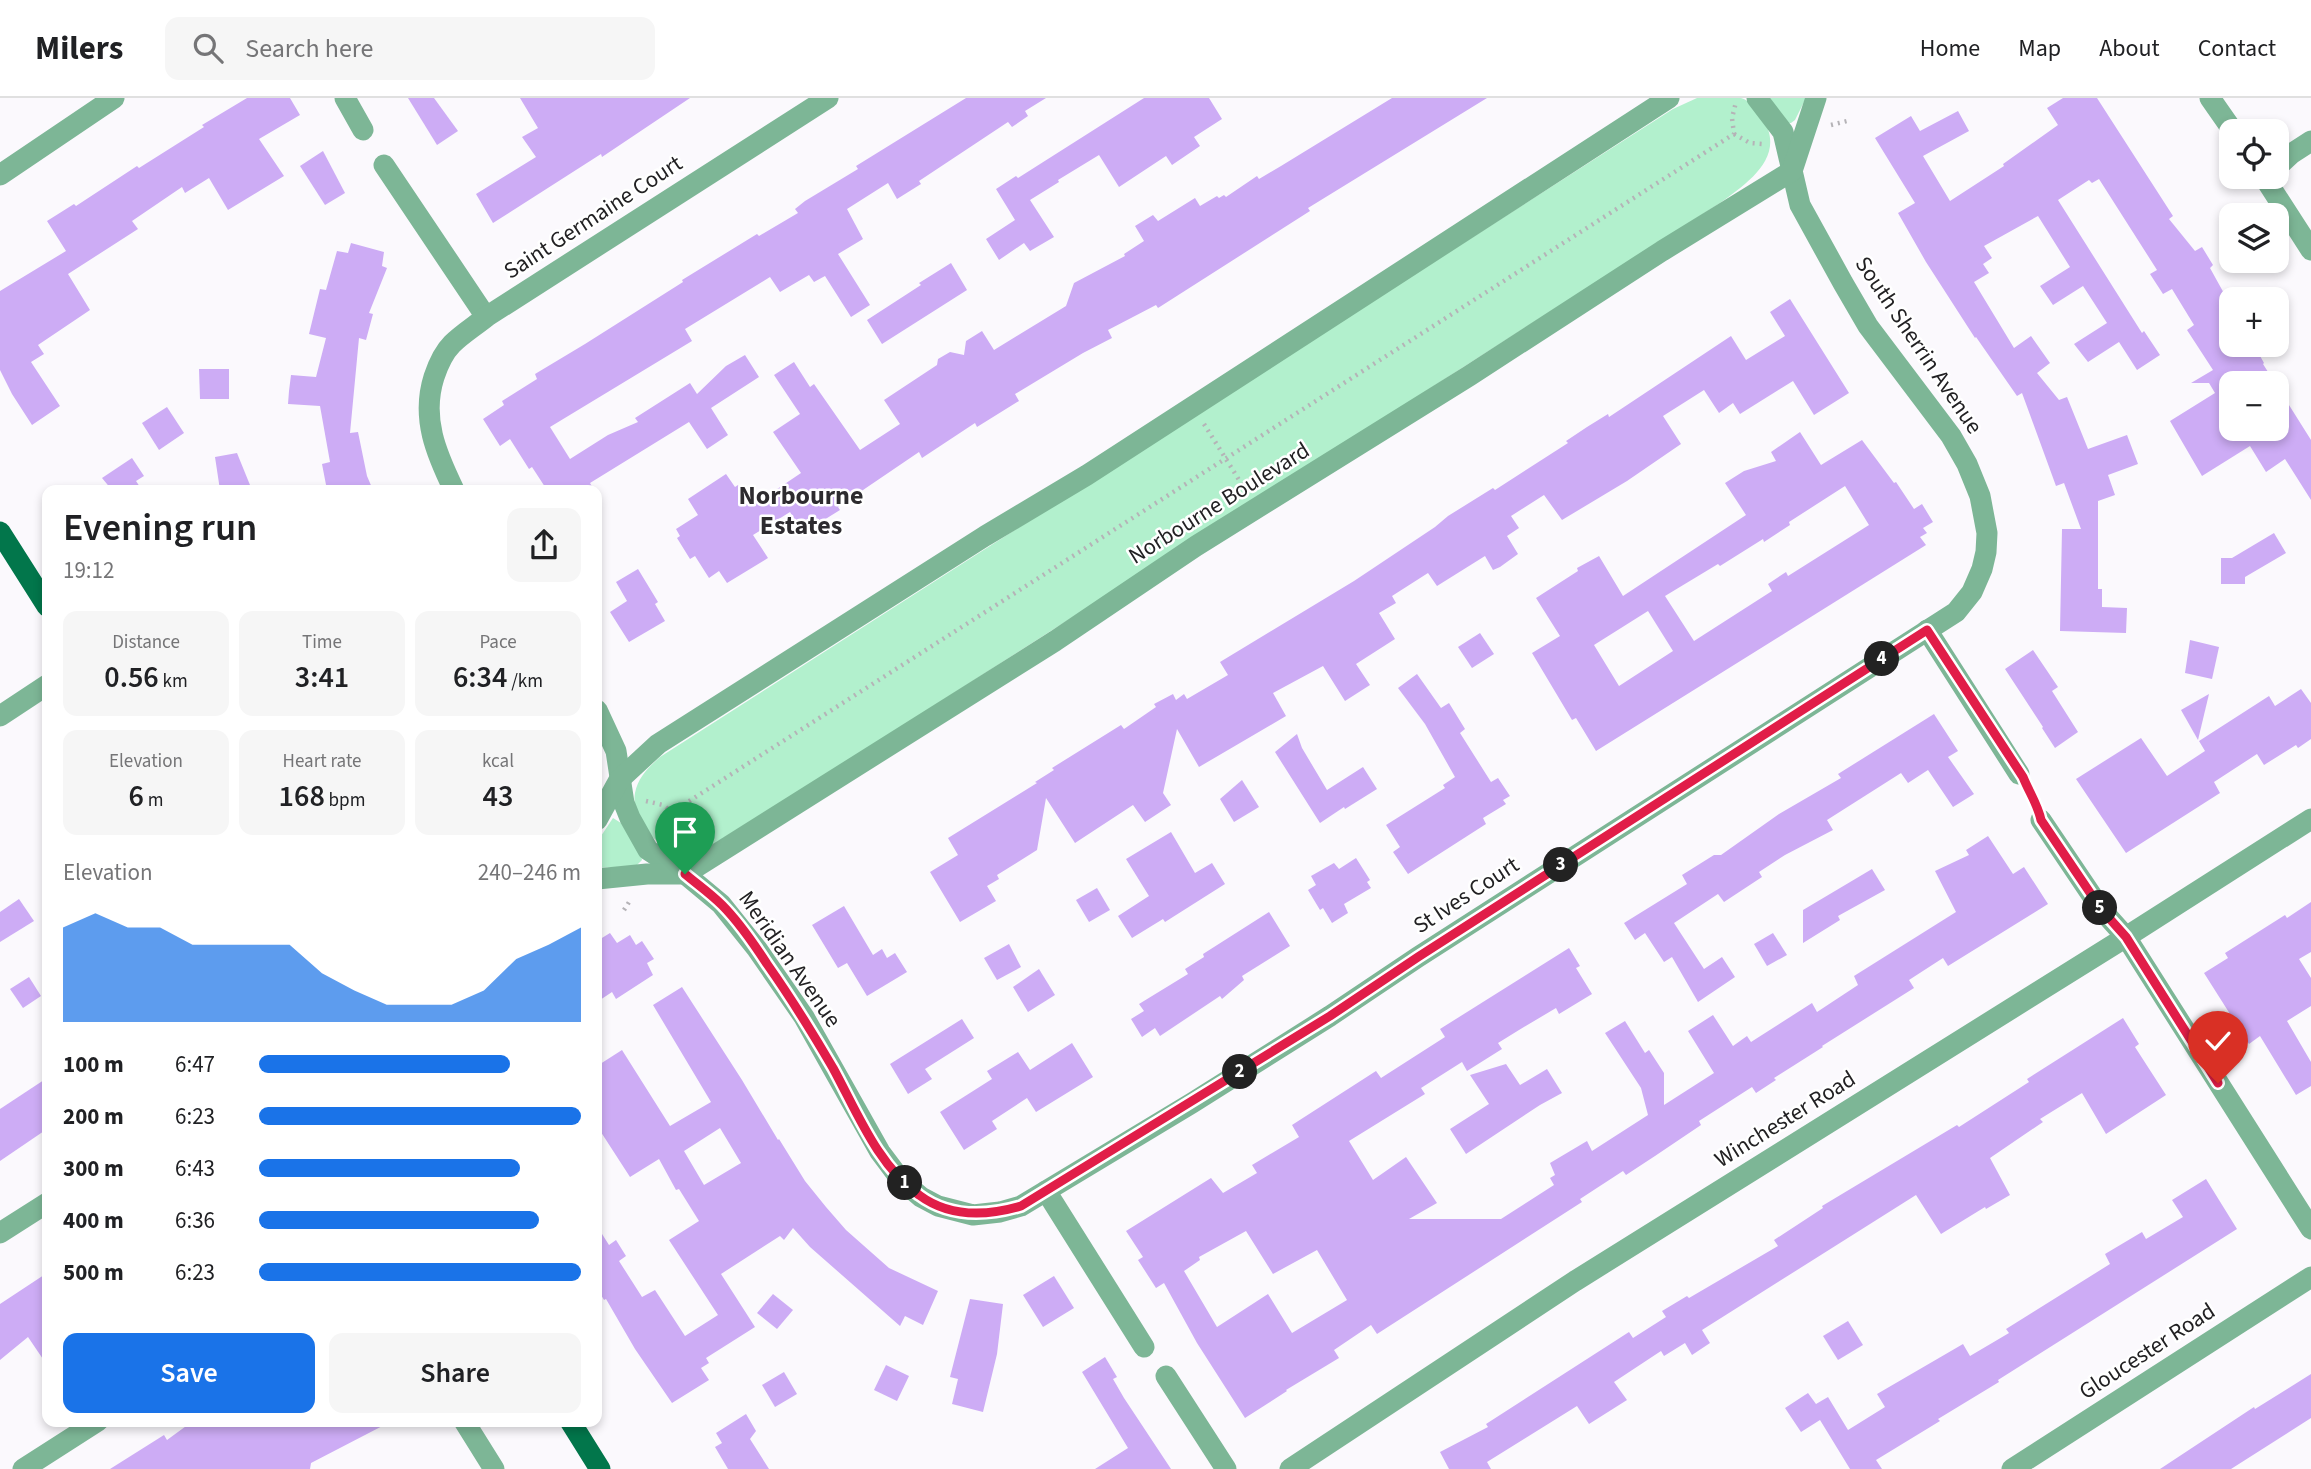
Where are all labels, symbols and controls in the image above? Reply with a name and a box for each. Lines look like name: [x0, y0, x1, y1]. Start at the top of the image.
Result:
search box: [165, 17, 655, 80]
text: Milers: [35, 25, 123, 72]
icon: search: [189, 29, 227, 67]
text: Search here: [245, 30, 373, 67]
text: Home: [1920, 31, 1980, 66]
text: Map: [2018, 31, 2061, 66]
text: About: [2099, 31, 2160, 66]
text: Contact: [2198, 31, 2276, 66]
map controls: [2219, 119, 2289, 441]
button: locate: [2219, 119, 2289, 189]
street label: Saint Germaine Court: [497, 147, 689, 287]
button: layers: [2219, 203, 2289, 273]
street label: South Sherrin Avenue: [1847, 250, 1991, 440]
button: +: [2219, 287, 2289, 357]
button: −: [2219, 371, 2289, 441]
street label: Norbourne Boulevard: [1122, 434, 1316, 572]
district label: Norbourne Estates: [739, 477, 863, 544]
text: Evening run: [63, 501, 257, 555]
button: share: [507, 508, 581, 582]
text: 19:12: [63, 554, 114, 587]
text: Distance: [112, 629, 180, 656]
text: Time: [302, 629, 342, 656]
text: Pace: [479, 629, 517, 656]
pin: 4: [1864, 642, 1899, 676]
text: 4: [1876, 645, 1887, 672]
text: 0.56: [104, 656, 159, 699]
text: 3:41: [295, 656, 349, 699]
text: 6:34: [453, 656, 507, 699]
text: km: [159, 668, 188, 695]
text: /km: [507, 668, 543, 695]
text: Elevation: [109, 748, 183, 775]
text: Heart rate: [283, 748, 362, 775]
text: kcal: [482, 748, 514, 775]
text: 6: [129, 775, 144, 818]
text: 168: [279, 775, 325, 818]
text: 43: [483, 775, 513, 818]
text: m: [144, 787, 163, 814]
text: bpm: [325, 787, 365, 814]
pin: [655, 802, 715, 874]
icon: arrive: [666, 813, 704, 851]
street label: St Ives Court: [1407, 848, 1526, 942]
pin: 3: [1544, 848, 1578, 882]
text: 3: [1555, 851, 1566, 878]
text: Elevation: [63, 856, 153, 889]
text: 240–246 m: [478, 856, 581, 889]
street label: Meridian Avenue: [731, 884, 849, 1034]
pin: 5: [2082, 890, 2118, 926]
text: 5: [2094, 894, 2105, 921]
pin: [2188, 1011, 2248, 1083]
icon: check: [2199, 1022, 2237, 1060]
text: 100 m: [63, 1048, 124, 1081]
text: 6:47: [175, 1048, 215, 1081]
pin: 2: [1222, 1054, 1258, 1090]
text: 2: [1234, 1058, 1245, 1085]
street label: Winchester Road: [1708, 1062, 1862, 1176]
text: 200 m: [63, 1100, 124, 1133]
text: 6:23: [175, 1100, 215, 1133]
text: 300 m: [63, 1152, 124, 1185]
text: 6:43: [175, 1152, 215, 1185]
pin: 1: [888, 1166, 922, 1200]
text: 1: [899, 1169, 910, 1196]
text: 400 m: [63, 1204, 124, 1237]
text: 6:36: [175, 1204, 215, 1237]
text: 500 m: [63, 1256, 124, 1289]
text: 6:23: [175, 1256, 215, 1289]
street label: Gloucester Road: [2072, 1295, 2222, 1407]
button: Save: [63, 1333, 315, 1413]
button: Share: [329, 1333, 581, 1413]

